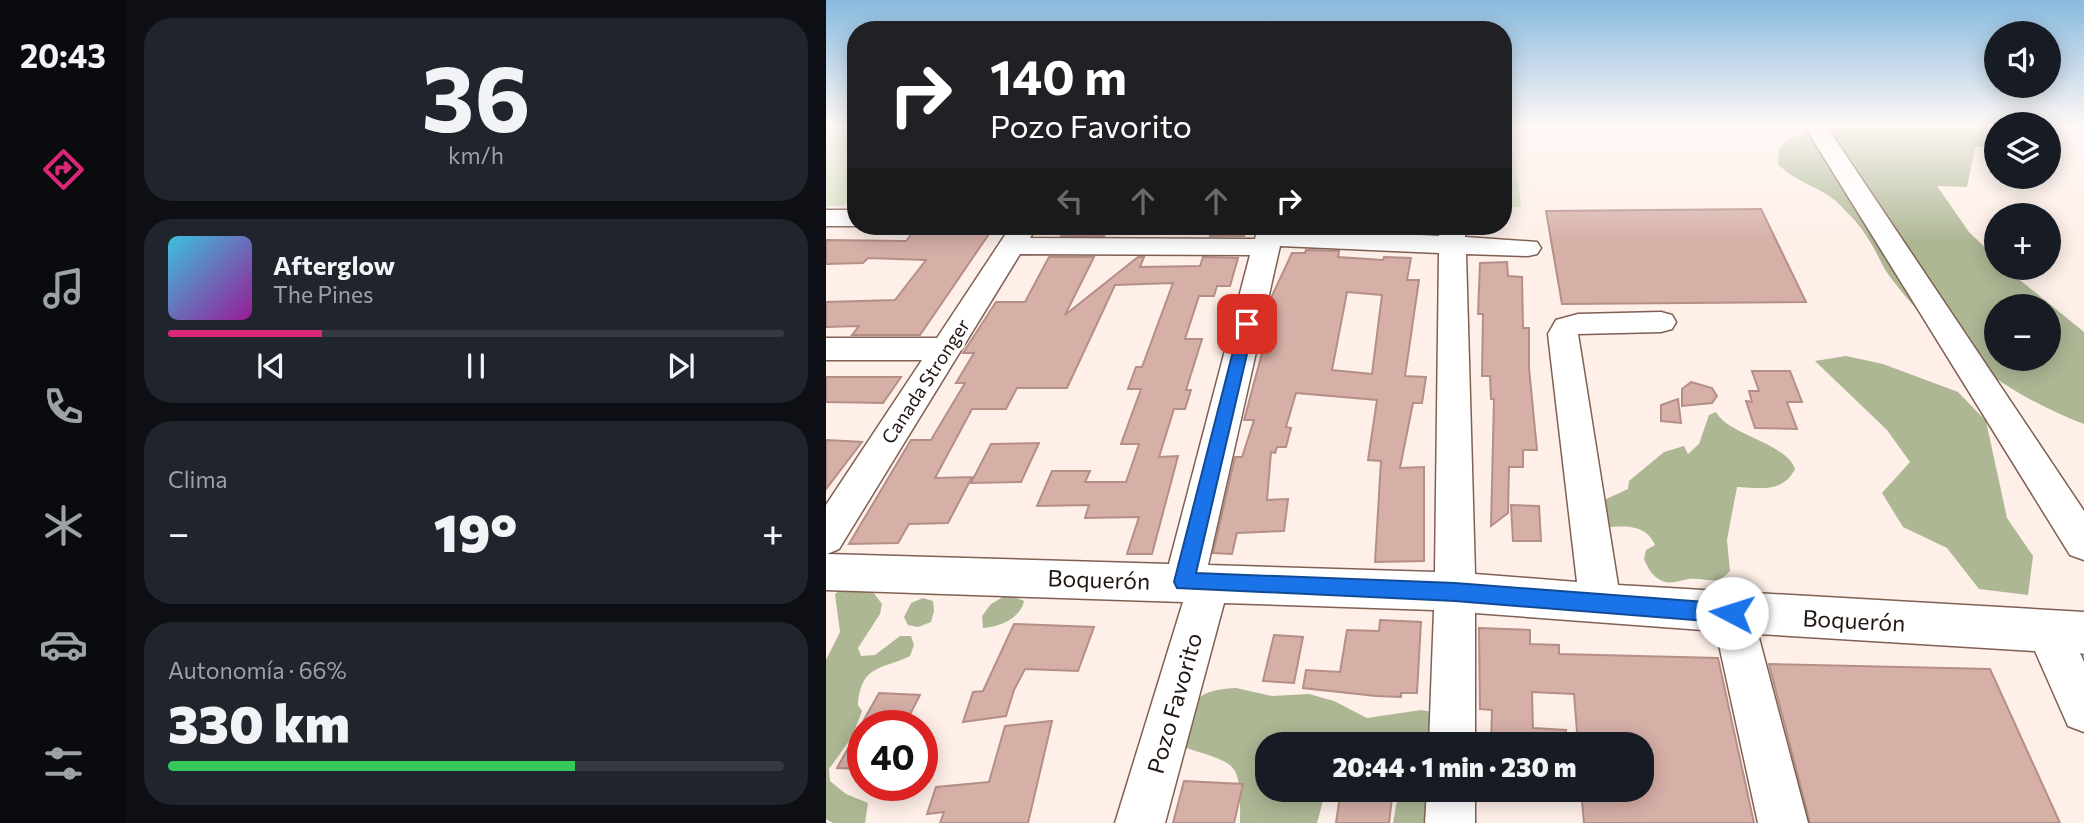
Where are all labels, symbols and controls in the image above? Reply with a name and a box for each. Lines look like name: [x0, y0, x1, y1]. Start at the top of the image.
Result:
map controls: [1984, 21, 2061, 371]
button: sound: [1984, 21, 2061, 98]
text: 20:43: [20, 35, 106, 75]
text: 36: [421, 39, 531, 151]
text: 140 m: [990, 45, 1127, 105]
icon: right: [875, 49, 966, 140]
text: Pozo Favorito: [990, 105, 1192, 145]
button: layers: [1984, 112, 2061, 189]
text: km/h: [448, 141, 504, 169]
icon: directions: [39, 145, 88, 194]
icon: left: [1051, 182, 1089, 220]
icon: ahead: [1124, 182, 1162, 220]
icon: ahead: [1197, 182, 1235, 220]
icon: right: [1270, 182, 1308, 220]
button: +: [1984, 203, 2061, 280]
text: Afterglow: [273, 249, 395, 280]
icon: music: [39, 264, 88, 313]
text: The Pines: [273, 280, 374, 308]
pin: [1217, 294, 1277, 354]
button: −: [1984, 294, 2061, 371]
icon: arrive: [1228, 305, 1266, 343]
street label: Canada Stronger: [876, 314, 974, 448]
icon: previous: [252, 347, 290, 385]
icon: pause: [457, 347, 495, 385]
icon: next: [662, 347, 700, 385]
icon: phone: [39, 382, 88, 431]
text: Clima: [168, 465, 228, 493]
text: 19°: [434, 499, 517, 563]
icon: climate: [39, 501, 88, 550]
text: −: [168, 508, 190, 555]
text: +: [762, 508, 784, 555]
street label: Boquerón: [1047, 563, 1151, 595]
position arrow: [1695, 576, 1769, 650]
street label: Boquerón: [1802, 603, 1906, 637]
icon: car: [39, 620, 88, 669]
street label: Pozo Favorito: [1141, 629, 1207, 777]
text: Autonomía · 66%: [168, 656, 347, 684]
text: 330 km: [168, 690, 350, 754]
speed limit sign: 40: [847, 710, 938, 801]
icon: filters: [39, 739, 88, 788]
text: 20:44 · 1 min · 230 m: [1332, 751, 1577, 782]

